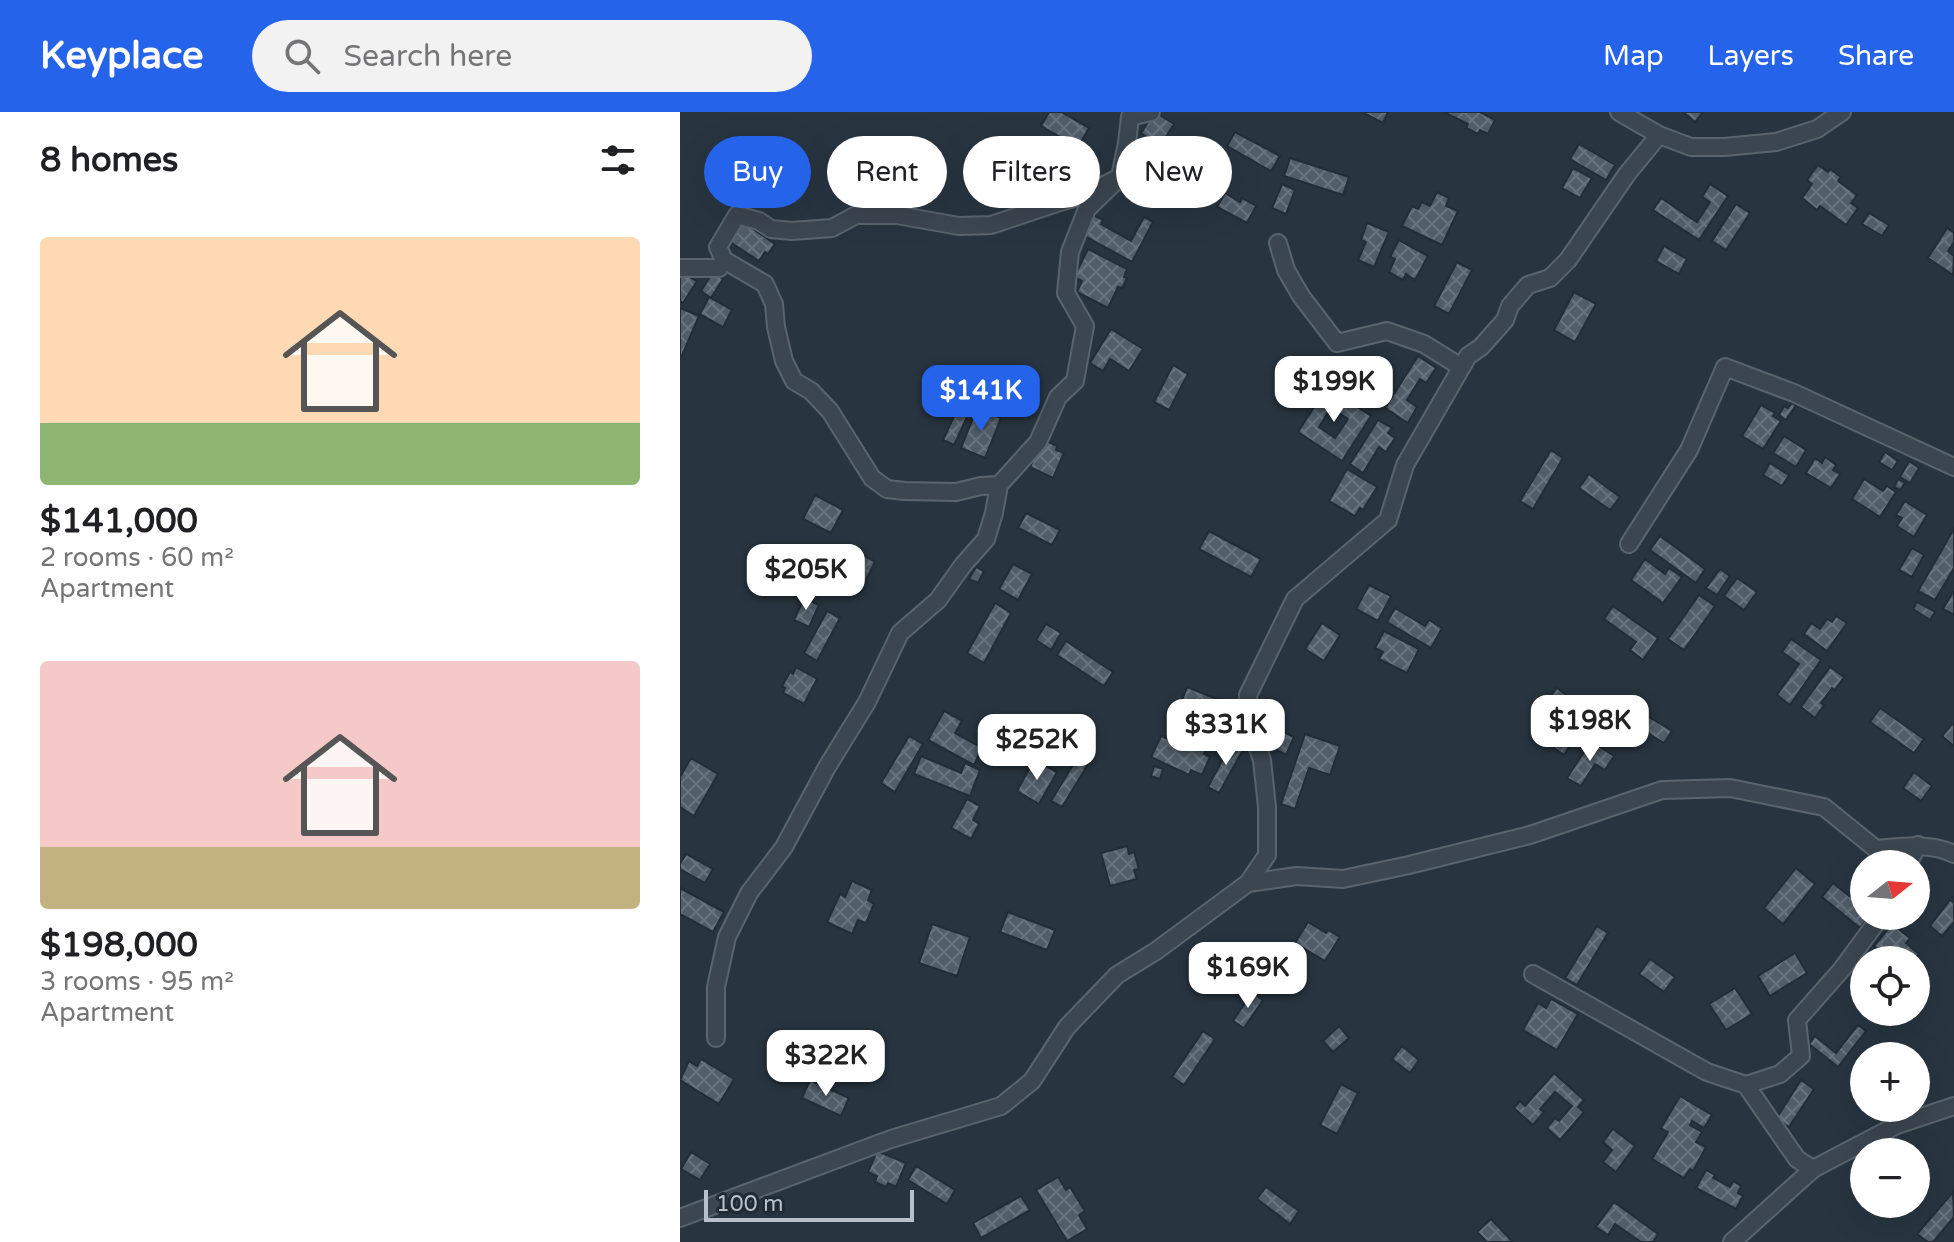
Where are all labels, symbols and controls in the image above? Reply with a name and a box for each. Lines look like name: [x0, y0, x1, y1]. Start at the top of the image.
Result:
search box: [252, 20, 812, 92]
text: Keyplace: [40, 33, 204, 79]
icon: search: [280, 34, 324, 78]
text: Search here: [344, 38, 512, 75]
text: Map: [1603, 39, 1664, 73]
text: Layers: [1708, 39, 1794, 73]
text: Share: [1838, 39, 1914, 73]
chip: Buy: [704, 136, 811, 208]
chip: Rent: [827, 136, 947, 208]
chip: Filters: [963, 136, 1100, 208]
chip: New: [1116, 136, 1232, 208]
icon: filters: [596, 138, 640, 182]
text: 8 homes: [40, 140, 178, 181]
icon: home: [268, 289, 412, 433]
pin: $199K: [1278, 356, 1390, 424]
pin: $141K: [925, 365, 1037, 433]
text: $199K: [1293, 366, 1375, 397]
text: $141K: [940, 375, 1022, 406]
text: $141,000: [40, 501, 198, 542]
text: 2 rooms · 60 m²: [40, 542, 234, 573]
pin: $205K: [750, 544, 862, 612]
text: $205K: [765, 554, 847, 585]
text: Apartment: [40, 573, 174, 604]
pin: $198K: [1534, 695, 1646, 763]
pin: $331K: [1170, 699, 1282, 767]
text: $198K: [1549, 705, 1631, 736]
text: $331K: [1185, 709, 1267, 740]
icon: home: [268, 713, 412, 857]
pin: $252K: [981, 714, 1093, 782]
text: $252K: [996, 724, 1078, 755]
north arrow: [1850, 850, 1930, 930]
map controls: [1850, 850, 1930, 1218]
text: $198,000: [40, 925, 198, 966]
pin: $169K: [1192, 942, 1304, 1010]
button: locate: [1850, 946, 1930, 1026]
text: $169K: [1207, 952, 1289, 983]
text: 3 rooms · 95 m²: [40, 966, 234, 997]
text: Apartment: [40, 997, 174, 1028]
pin: $322K: [770, 1030, 882, 1098]
text: $322K: [785, 1040, 867, 1071]
button: +: [1850, 1042, 1930, 1122]
button: −: [1850, 1138, 1930, 1218]
scale bar: [704, 1186, 914, 1222]
text: 100 m: [716, 1191, 783, 1217]

